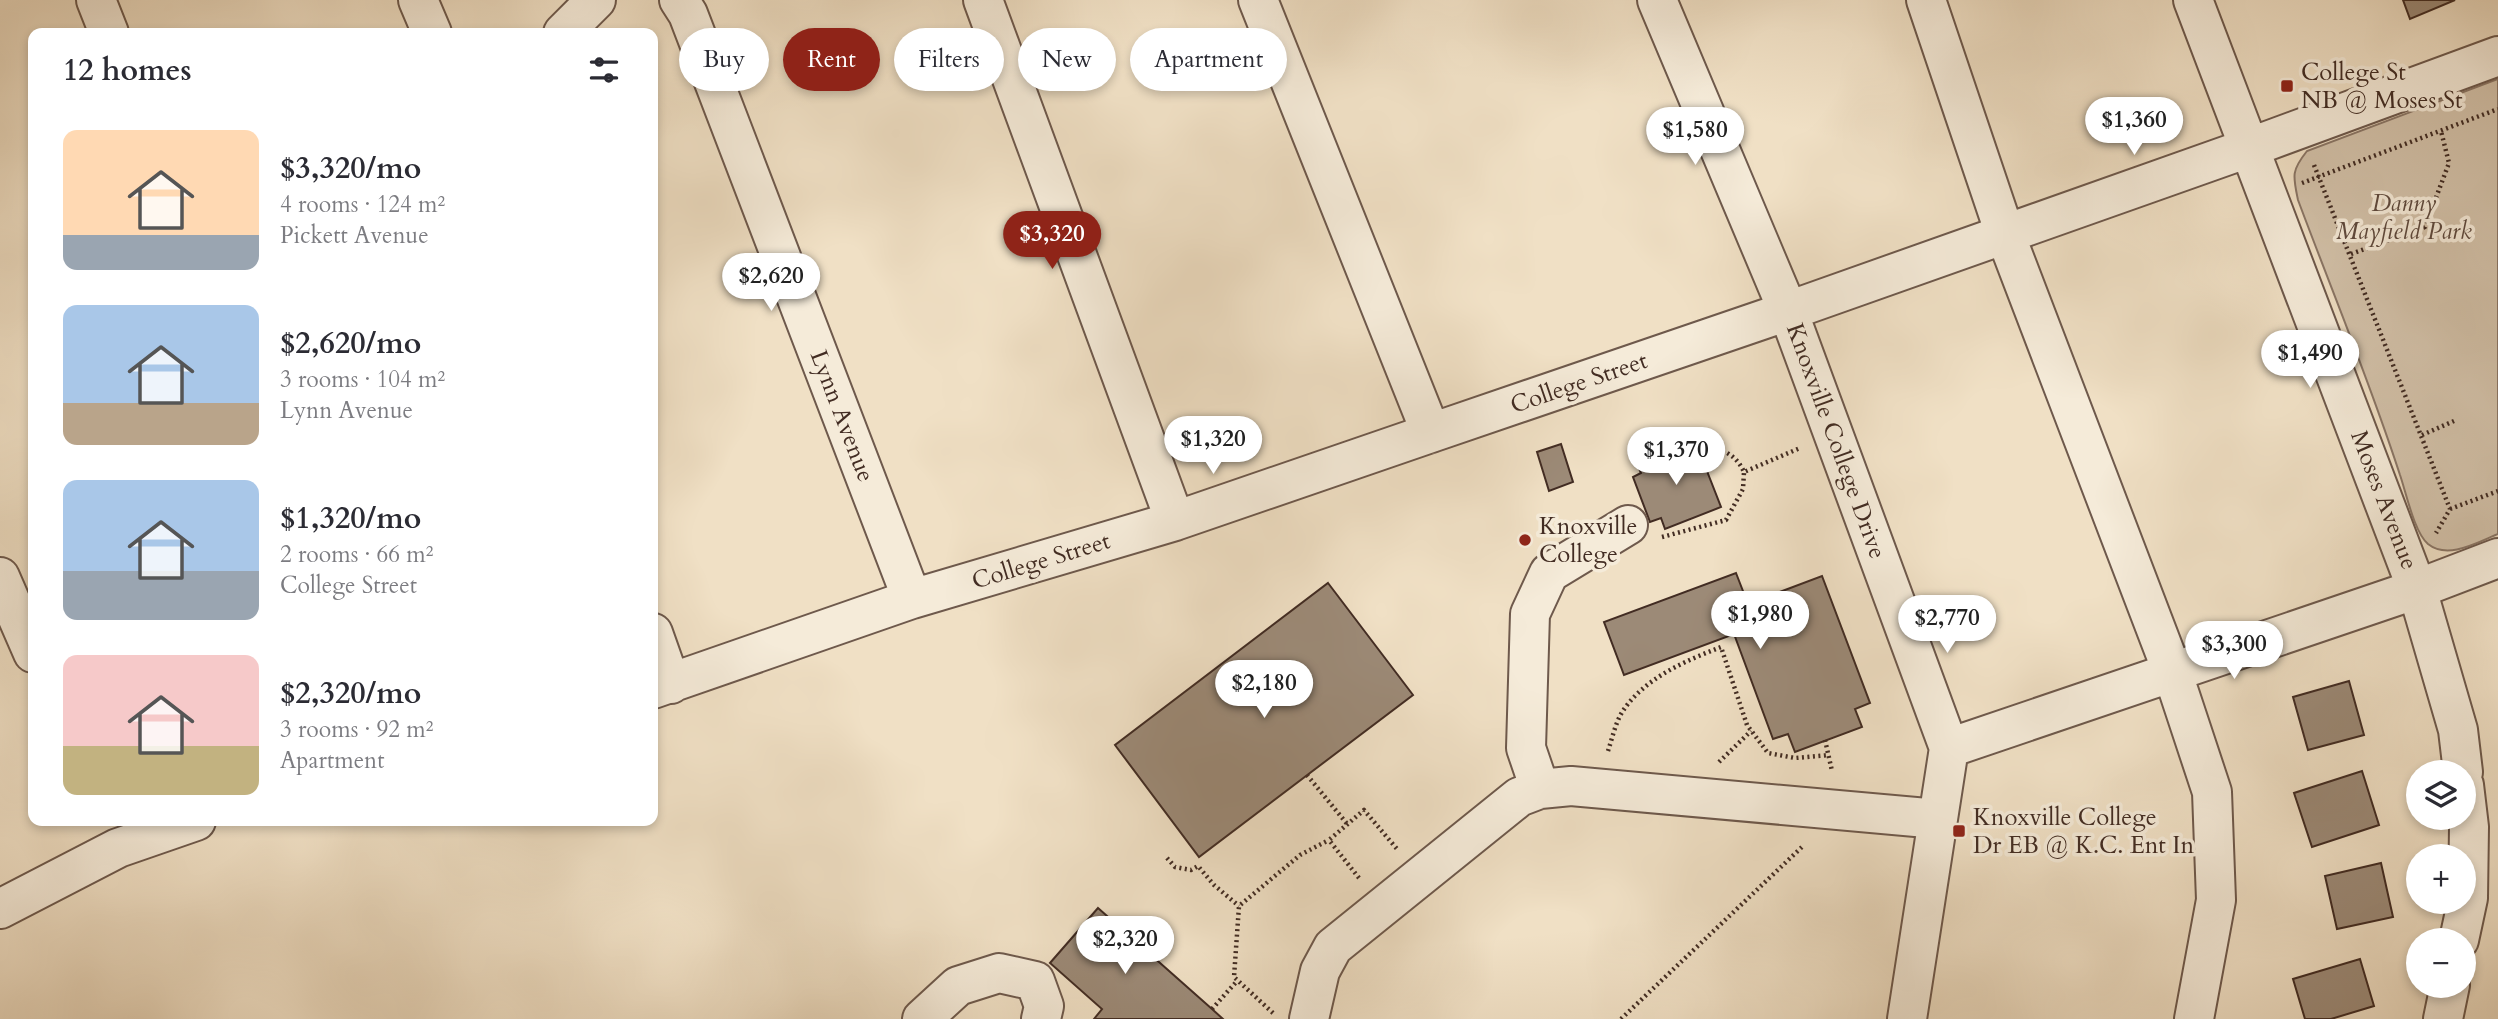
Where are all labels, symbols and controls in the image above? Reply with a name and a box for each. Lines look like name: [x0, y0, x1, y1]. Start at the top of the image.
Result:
chip: Buy: [679, 28, 769, 91]
chip: Rent: [783, 28, 880, 91]
chip: Filters: [894, 28, 1004, 91]
chip: New: [1018, 28, 1116, 91]
chip: Apartment: [1130, 28, 1287, 91]
text: 12 homes: [63, 50, 192, 91]
icon: filters: [585, 51, 623, 89]
place label: College St NB @ Moses St: [2301, 56, 2463, 117]
marker: College St NB @ Moses St: [2279, 78, 2295, 94]
pin: $1,360: [2077, 97, 2191, 157]
text: $1,360: [2101, 104, 2167, 135]
pin: $1,580: [1638, 108, 1752, 167]
text: $1,580: [1662, 114, 1728, 145]
text: $3,320/mo: [280, 148, 421, 189]
icon: home: [119, 158, 203, 242]
park label: Danny Mayfield Park: [2336, 187, 2472, 248]
text: 4 rooms · 124 m²: [280, 189, 445, 220]
pin: $3,320: [995, 212, 1109, 271]
text: $3,320: [1019, 218, 1085, 249]
text: Pickett Avenue: [280, 220, 429, 251]
pin: $2,620: [714, 254, 828, 313]
text: $2,620: [738, 260, 804, 291]
street label: Knoxville College Drive: [1778, 319, 1894, 563]
text: $2,620/mo: [280, 323, 421, 364]
pin: $1,490: [2253, 330, 2367, 390]
icon: home: [119, 333, 203, 417]
text: $1,490: [2277, 337, 2343, 368]
street label: College Street: [1506, 344, 1652, 422]
street label: Lynn Avenue: [802, 345, 882, 487]
text: 3 rooms · 104 m²: [280, 364, 445, 395]
text: Lynn Avenue: [280, 395, 413, 426]
pin: $1,320: [1156, 416, 1270, 476]
text: $1,320: [1180, 423, 1246, 454]
street label: Moses Avenue: [2342, 426, 2426, 574]
pin: $1,370: [1619, 428, 1733, 487]
text: $1,370: [1643, 434, 1709, 465]
text: $1,320/mo: [280, 498, 421, 539]
icon: home: [119, 508, 203, 592]
place label: Knoxville College: [1539, 510, 1637, 571]
street label: College Street: [968, 524, 1115, 598]
marker: Knoxville College: [1517, 532, 1533, 548]
text: 2 rooms · 66 m²: [280, 539, 433, 570]
text: College Street: [280, 570, 417, 601]
pin: $1,980: [1703, 592, 1817, 651]
pin: $2,770: [1890, 596, 2004, 655]
text: $1,980: [1727, 598, 1793, 629]
text: $2,770: [1914, 602, 1980, 633]
pin: $3,300: [2177, 622, 2291, 681]
text: $3,300: [2201, 628, 2267, 659]
pin: $2,180: [1207, 660, 1321, 720]
text: $2,180: [1231, 667, 1297, 698]
text: $2,320/mo: [280, 673, 421, 714]
icon: home: [119, 683, 203, 767]
text: 3 rooms · 92 m²: [280, 714, 433, 745]
text: Apartment: [280, 745, 384, 776]
map controls: [2406, 760, 2476, 998]
button: layers: [2406, 760, 2476, 830]
place label: Knoxville College Dr EB @ K.C. Ent In: [1973, 801, 2195, 862]
marker: Knoxville College Dr EB @ K.C. Ent In: [1951, 823, 1967, 839]
button: +: [2406, 844, 2476, 914]
pin: $2,320: [1068, 916, 1182, 976]
text: $2,320: [1092, 923, 1158, 954]
button: −: [2406, 928, 2476, 998]

